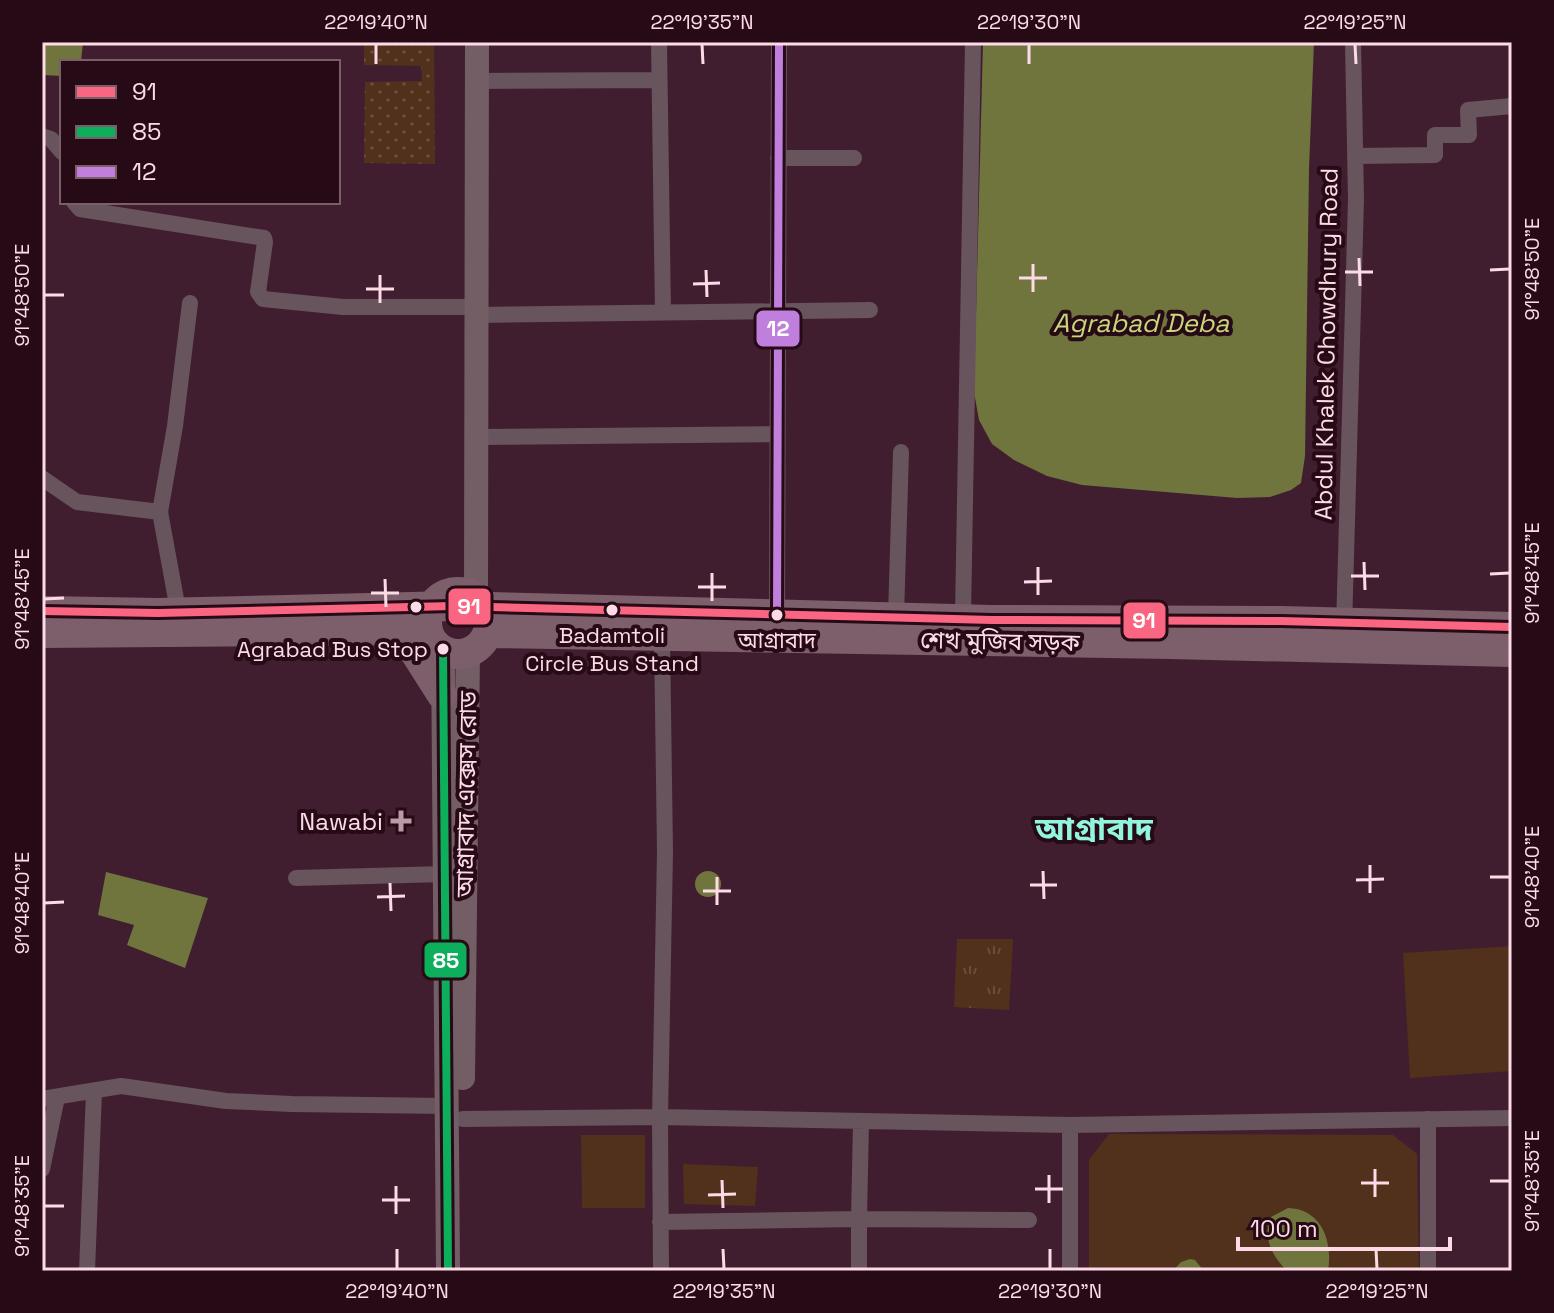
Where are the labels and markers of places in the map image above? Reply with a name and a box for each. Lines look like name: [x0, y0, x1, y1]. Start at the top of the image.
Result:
unlabelled marker: [408, 599, 424, 615]
marker: Badamtoli Circle Bus Stand: [604, 602, 620, 618]
marker: আগ্রাবাদ: [769, 607, 785, 623]
place label: Badamtoli Circle Bus Stand: [525, 621, 699, 677]
place label: আগ্রাবাদ: [737, 626, 817, 654]
place label: Agrabad Bus Stop: [237, 635, 428, 663]
marker: Agrabad Bus Stop: [435, 641, 451, 657]
place label: Nawabi: [299, 806, 383, 837]
marker: Nawabi: [390, 810, 412, 832]

